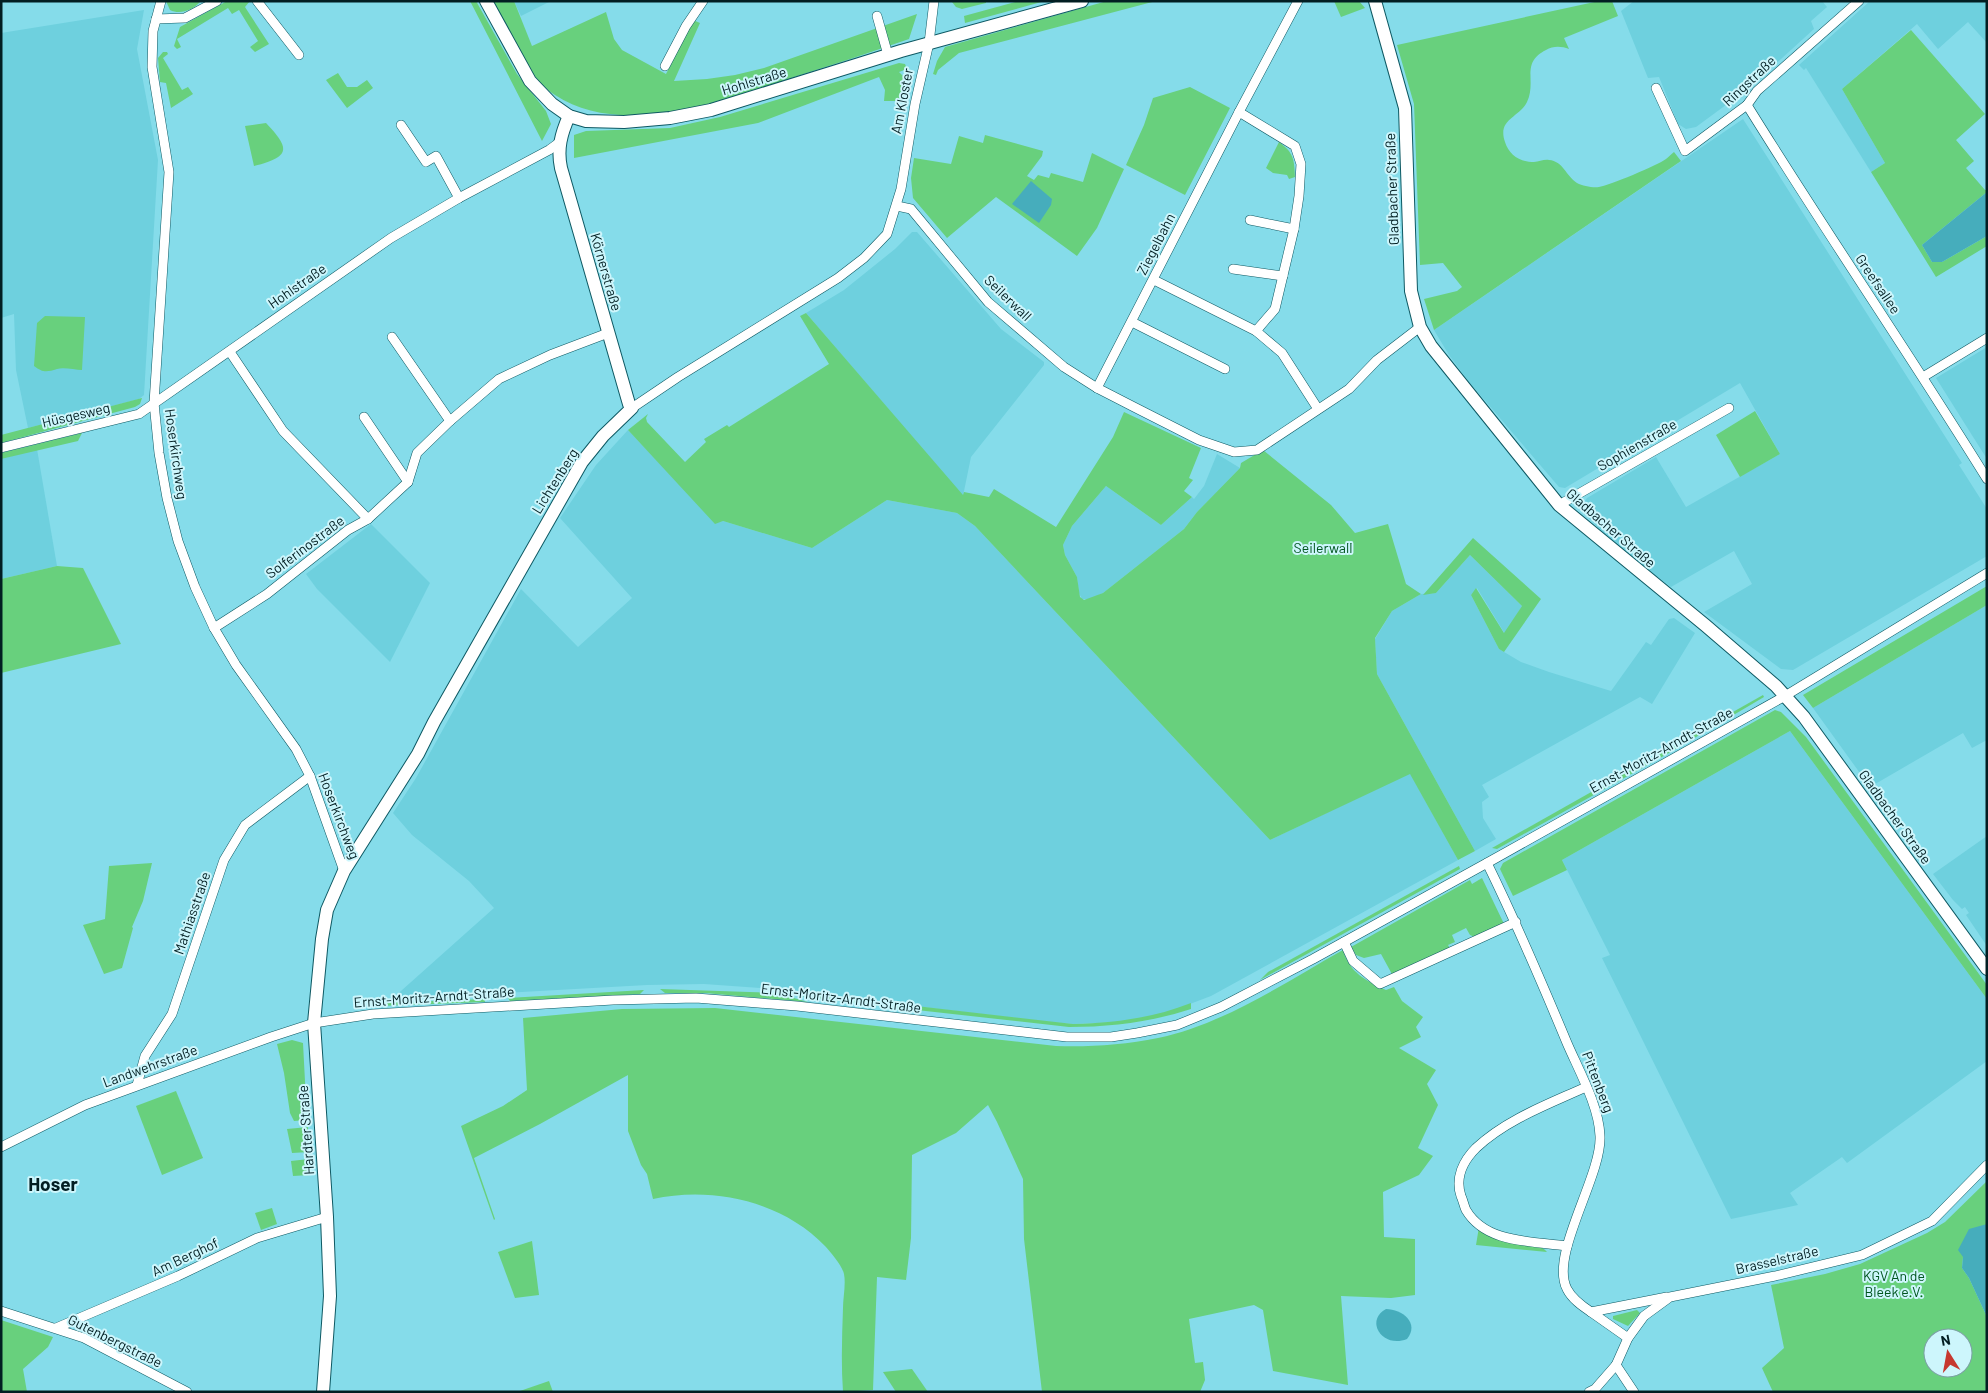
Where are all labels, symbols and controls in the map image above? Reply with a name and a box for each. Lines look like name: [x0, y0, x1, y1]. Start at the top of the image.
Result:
street label: Ringstraße: [1719, 52, 1779, 109]
street label: Hohlstraße: [719, 63, 788, 98]
street label: Am Kloster: [887, 67, 916, 135]
street label: Gladbacher Straße: [1381, 133, 1402, 245]
street label: Ziegelbahn: [1133, 210, 1178, 277]
street label: Körnerstraße: [587, 231, 626, 313]
street label: Greefsallee: [1852, 251, 1905, 317]
street label: Hohlstraße: [264, 259, 329, 312]
street label: Seilerwall: [981, 271, 1035, 324]
street label: Hüsgesweg: [40, 398, 112, 431]
street label: Hoserkirchweg: [162, 408, 191, 500]
street label: Sophienstraße: [1594, 415, 1680, 474]
street label: Lichtenberg: [528, 445, 581, 516]
street label: Gladbacher Straße: [1563, 484, 1659, 571]
street label: Solferinostraße: [262, 512, 347, 582]
park label: Seilerwall: [1294, 539, 1352, 556]
street label: Ernst-Moritz-Arndt-Straße: [1586, 703, 1735, 796]
street label: Gladbacher Straße: [1856, 766, 1935, 867]
street label: Hoserkirchweg: [315, 770, 364, 861]
street label: Mathiasstraße: [169, 869, 214, 956]
street label: Ernst-Moritz-Arndt-Straße: [760, 979, 922, 1016]
street label: Ernst-Moritz-Arndt-Straße: [353, 982, 515, 1011]
street label: Landwehrstraße: [100, 1041, 199, 1091]
street label: Pittenberg: [1579, 1049, 1618, 1115]
street label: Hardter Straße: [294, 1085, 317, 1176]
district label: Hoser: [28, 1172, 79, 1195]
street label: Am Berghof: [149, 1234, 221, 1279]
street label: Brasselstraße: [1734, 1242, 1820, 1277]
park label: KGV An de Bleek e.V.: [1863, 1267, 1925, 1300]
street label: Gutenbergstraße: [65, 1310, 165, 1371]
north arrow: [1923, 1328, 1973, 1378]
text: N: [1939, 1331, 1952, 1349]

